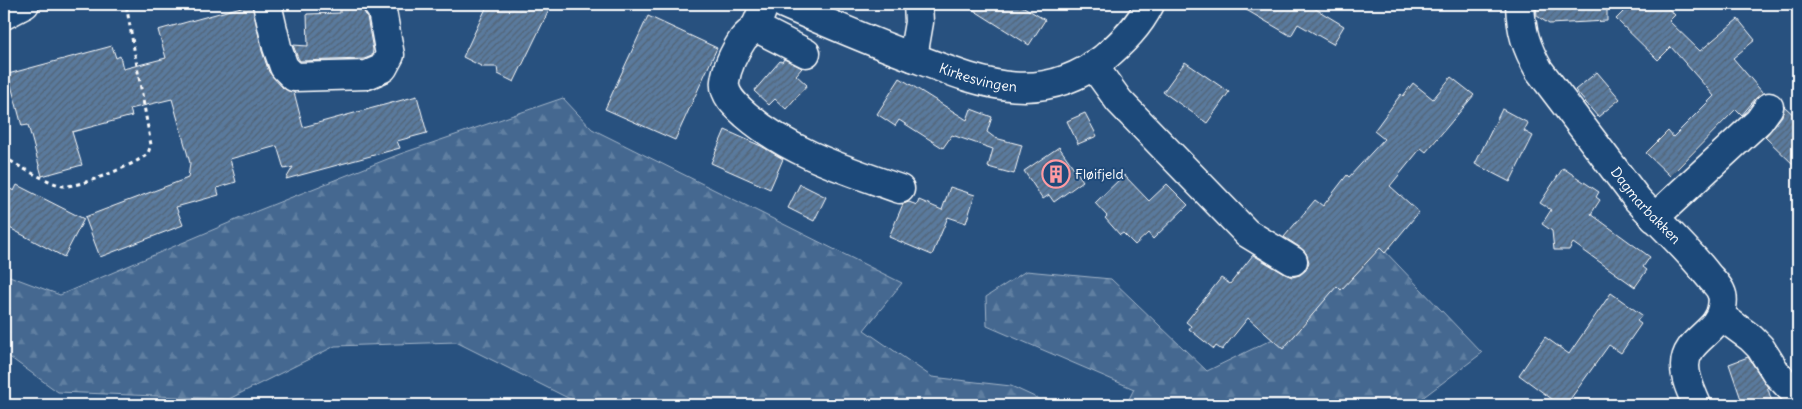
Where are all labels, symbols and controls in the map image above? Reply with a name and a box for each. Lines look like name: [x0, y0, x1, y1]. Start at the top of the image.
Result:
street label: Kirkesvingen: [937, 59, 1018, 96]
building icon: Fløifjeld: [1041, 159, 1071, 189]
street label: Dagmarbakken: [1607, 163, 1685, 248]
place label: Fløifjeld: [1075, 165, 1124, 183]

